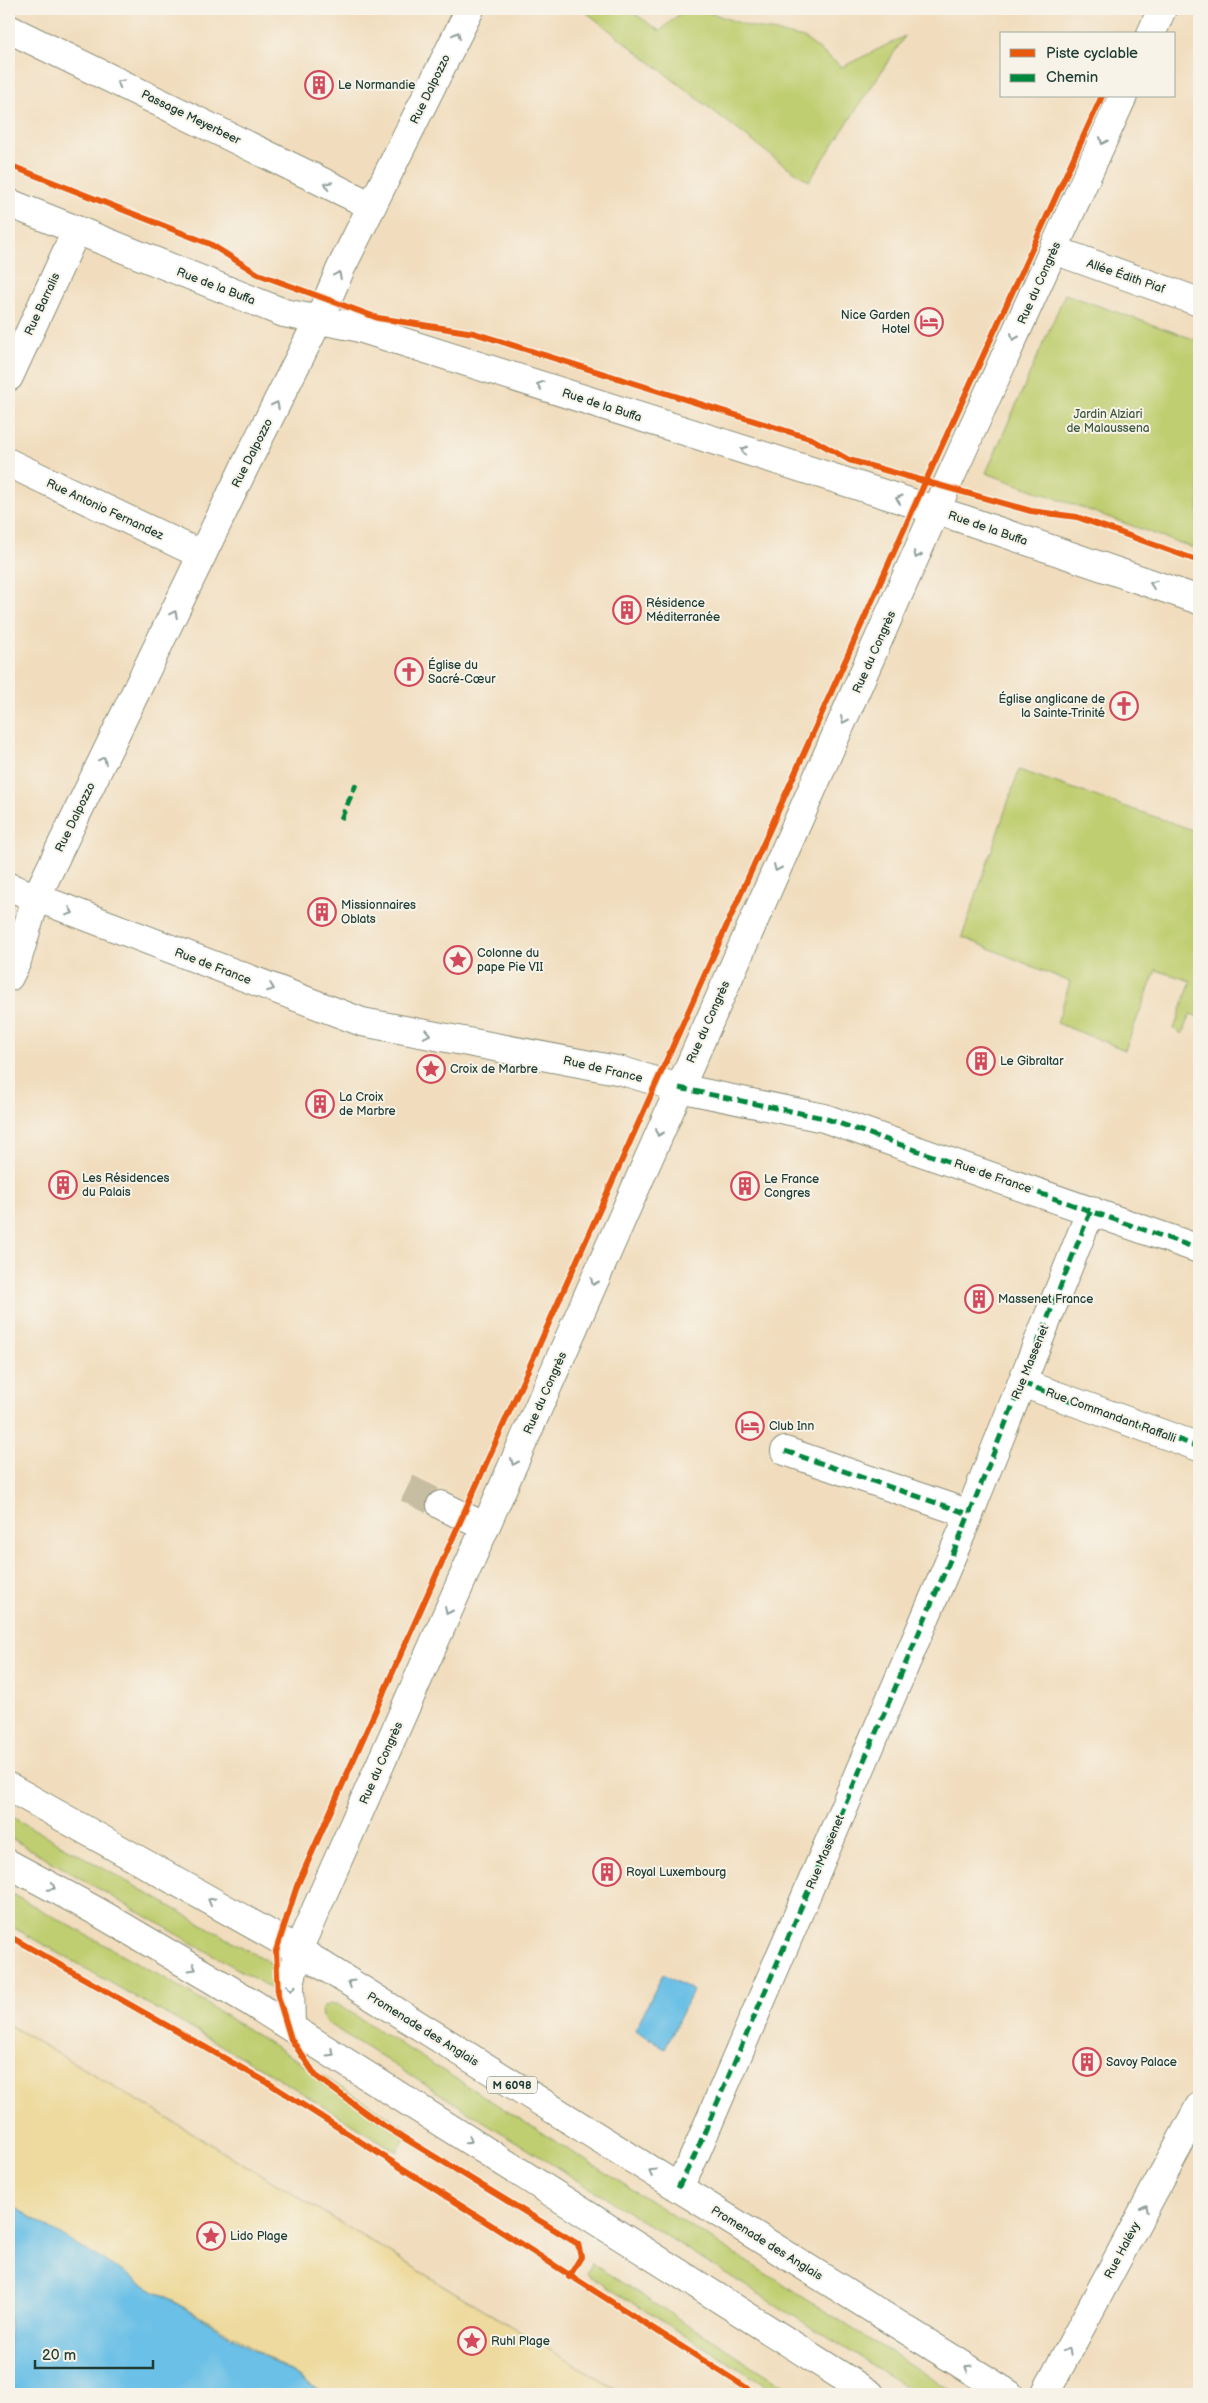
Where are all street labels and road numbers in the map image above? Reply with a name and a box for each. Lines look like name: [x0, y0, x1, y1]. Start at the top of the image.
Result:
street label: Rue Dalpozzo: [407, 52, 454, 126]
street label: Passage Meyerbeer: [139, 87, 243, 148]
street label: Rue du Congrès: [1015, 240, 1064, 327]
street label: Allée Édith Piaf: [1085, 255, 1168, 297]
street label: Rue de la Buffa: [174, 265, 258, 308]
street label: Rue Barralis: [21, 271, 63, 338]
street label: Rue de la Buffa: [560, 385, 644, 426]
street label: Rue Dalpozzo: [229, 416, 276, 490]
street label: Rue Antonio Fernandez: [44, 476, 166, 543]
street label: Rue de la Buffa: [946, 508, 1030, 549]
street label: Rue du Congrès: [850, 609, 899, 696]
street label: Rue Dalpozzo: [52, 780, 99, 854]
street label: Rue de France: [172, 945, 253, 988]
street label: Rue du Congrès: [684, 979, 733, 1066]
street label: Rue de France: [562, 1053, 644, 1086]
street label: Rue de France: [952, 1156, 1034, 1197]
street label: Rue Massenet: [1009, 1322, 1052, 1402]
street label: Rue du Congrès: [521, 1350, 570, 1437]
street label: Rue Commandant Raffalli: [1043, 1385, 1178, 1446]
street label: Rue du Congrès: [357, 1720, 406, 1807]
street label: Rue Massenet: [803, 1812, 848, 1892]
street label: Promenade des Anglais: [364, 1989, 481, 2070]
road number: M 6098: [487, 2076, 537, 2094]
street label: Promenade des Anglais: [708, 2203, 825, 2284]
street label: Rue Halévy: [1101, 2219, 1144, 2281]

